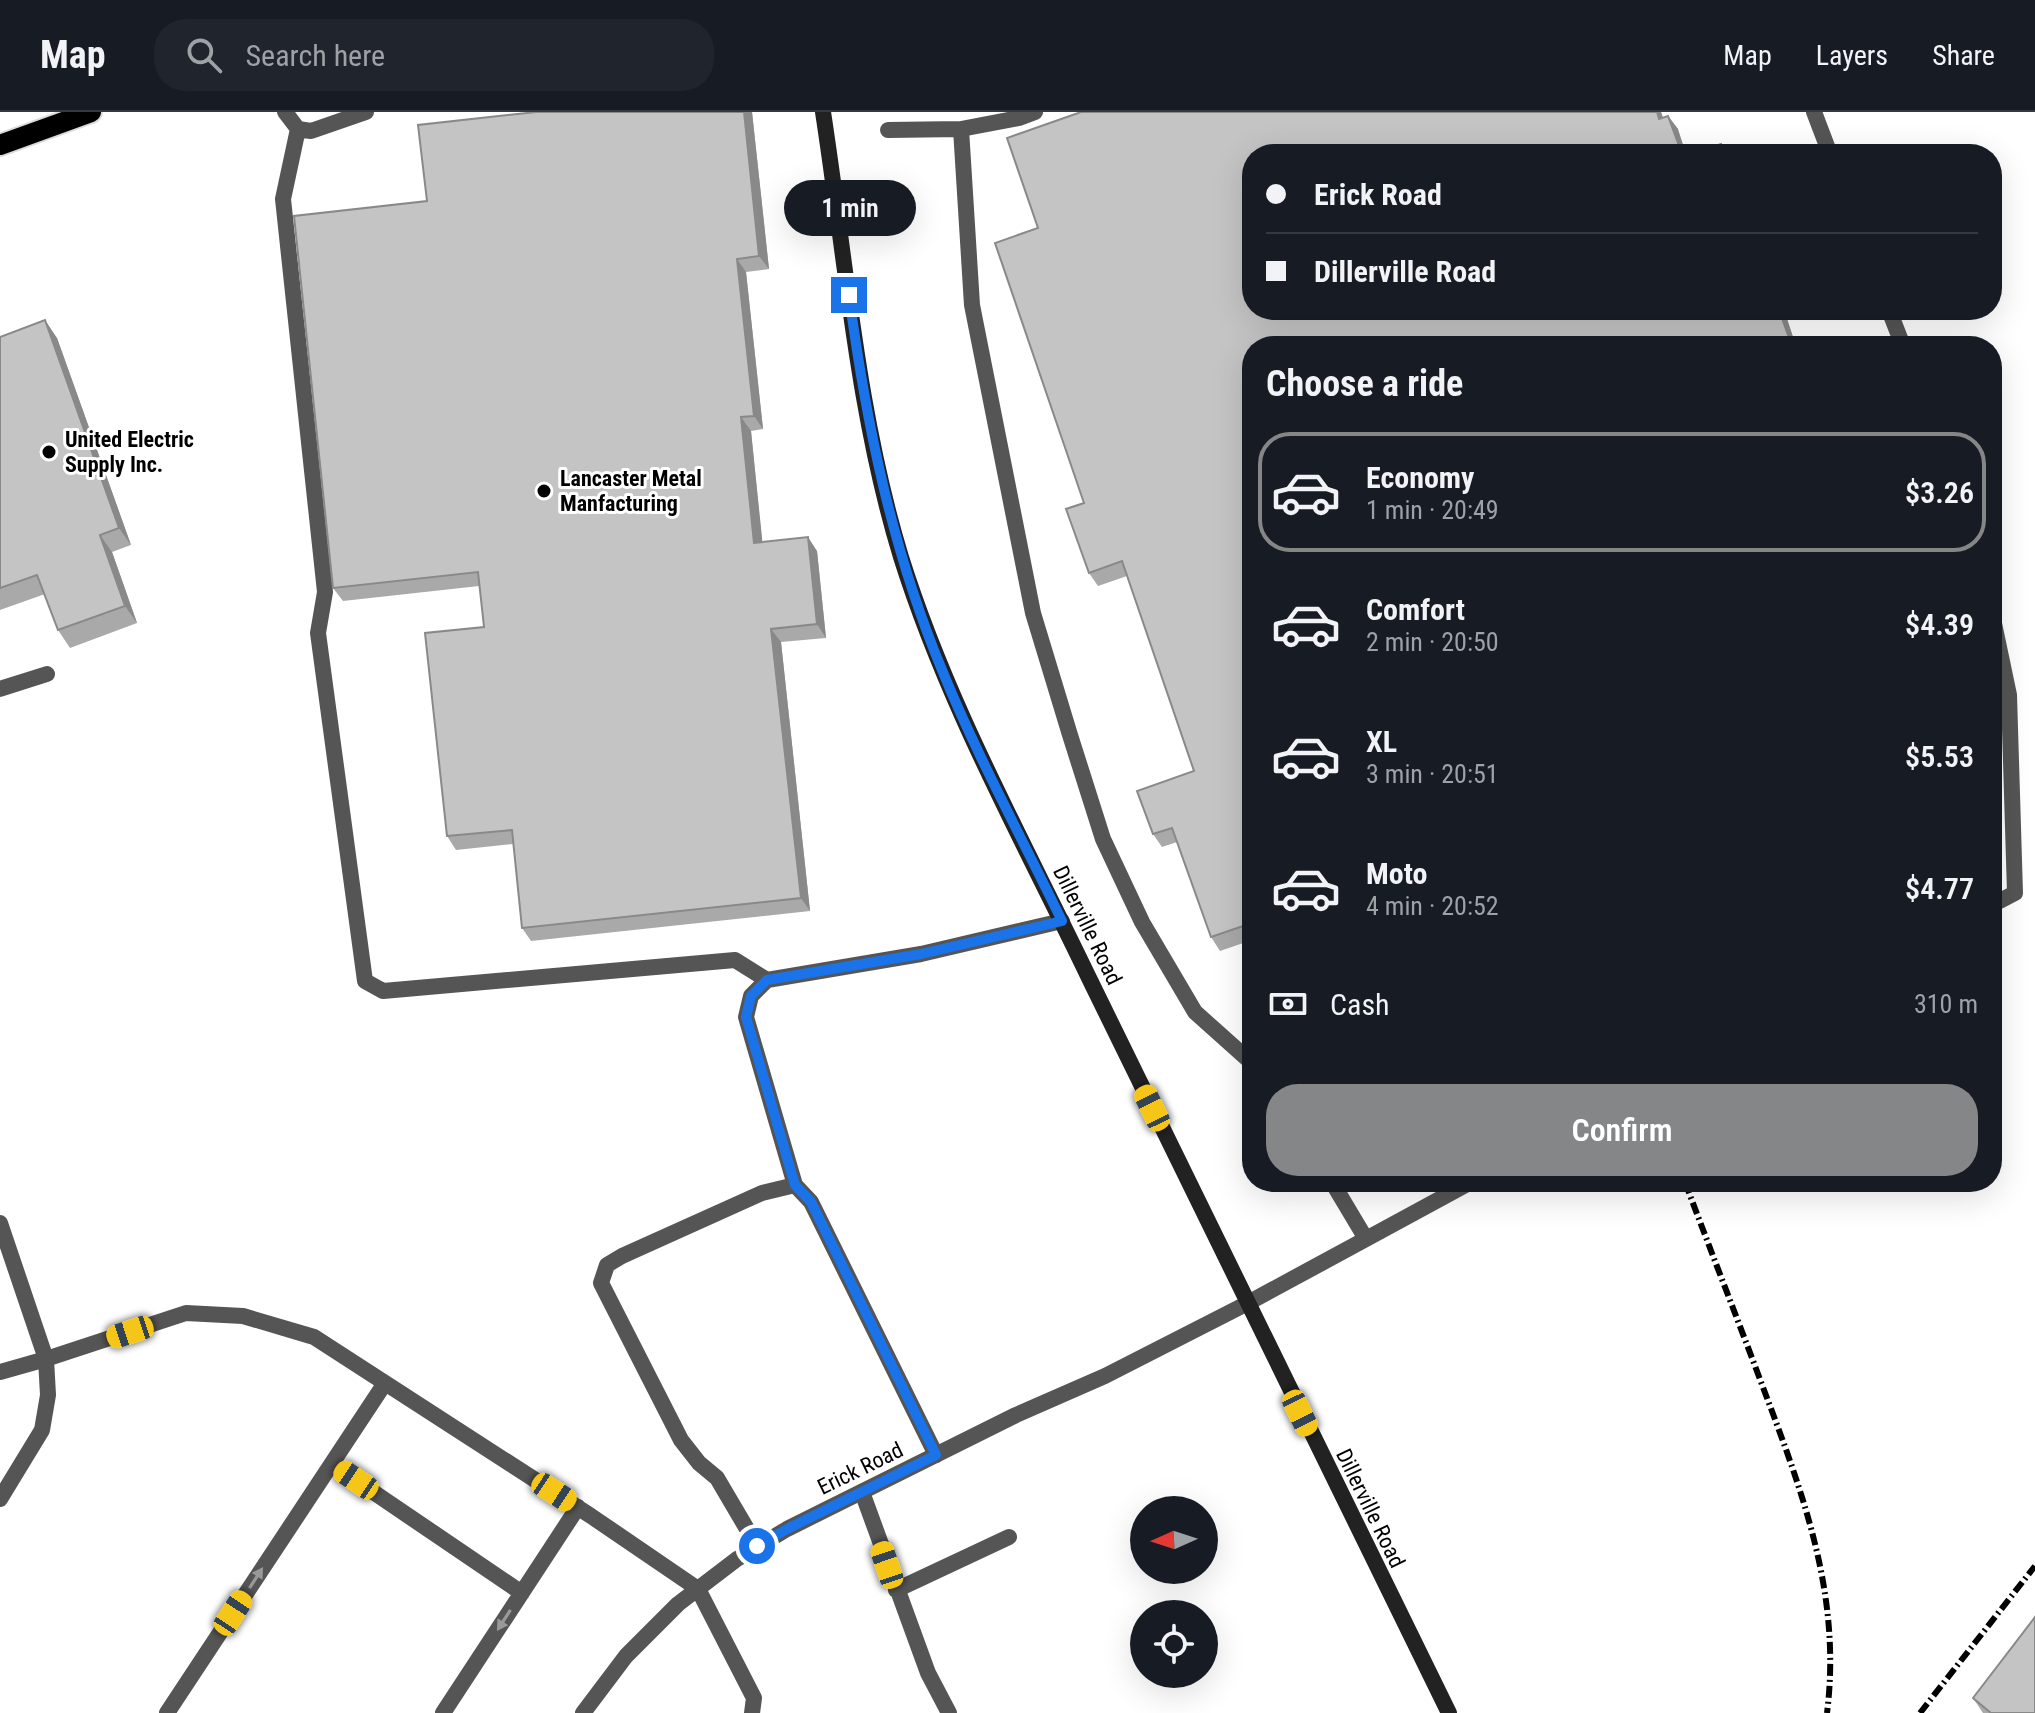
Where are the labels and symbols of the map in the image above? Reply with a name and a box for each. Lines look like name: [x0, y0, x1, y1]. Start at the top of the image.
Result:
callout: 1 min: [783, 179, 915, 235]
route end: [831, 277, 867, 313]
place label: United Electric Supply Inc.: [65, 427, 194, 477]
marker: United Electric Supply Inc.: [40, 443, 58, 461]
place label: Lancaster Metal Manfacturing: [560, 466, 702, 516]
marker: Lancaster Metal Manfacturing: [535, 482, 553, 500]
street label: Dillerville Road: [1048, 862, 1127, 989]
car: [1131, 1081, 1173, 1135]
car: [103, 1313, 157, 1351]
car: [1279, 1386, 1321, 1440]
street label: Erick Road: [813, 1437, 907, 1500]
street label: Dillerville Road: [1331, 1445, 1410, 1572]
car: [329, 1457, 383, 1503]
car: [527, 1469, 581, 1515]
north arrow: [1130, 1496, 1218, 1584]
route start: [739, 1528, 775, 1564]
car: [868, 1538, 906, 1592]
one-way arrow: [249, 1567, 264, 1588]
car: [210, 1586, 256, 1640]
one-way arrow: [497, 1609, 512, 1630]

